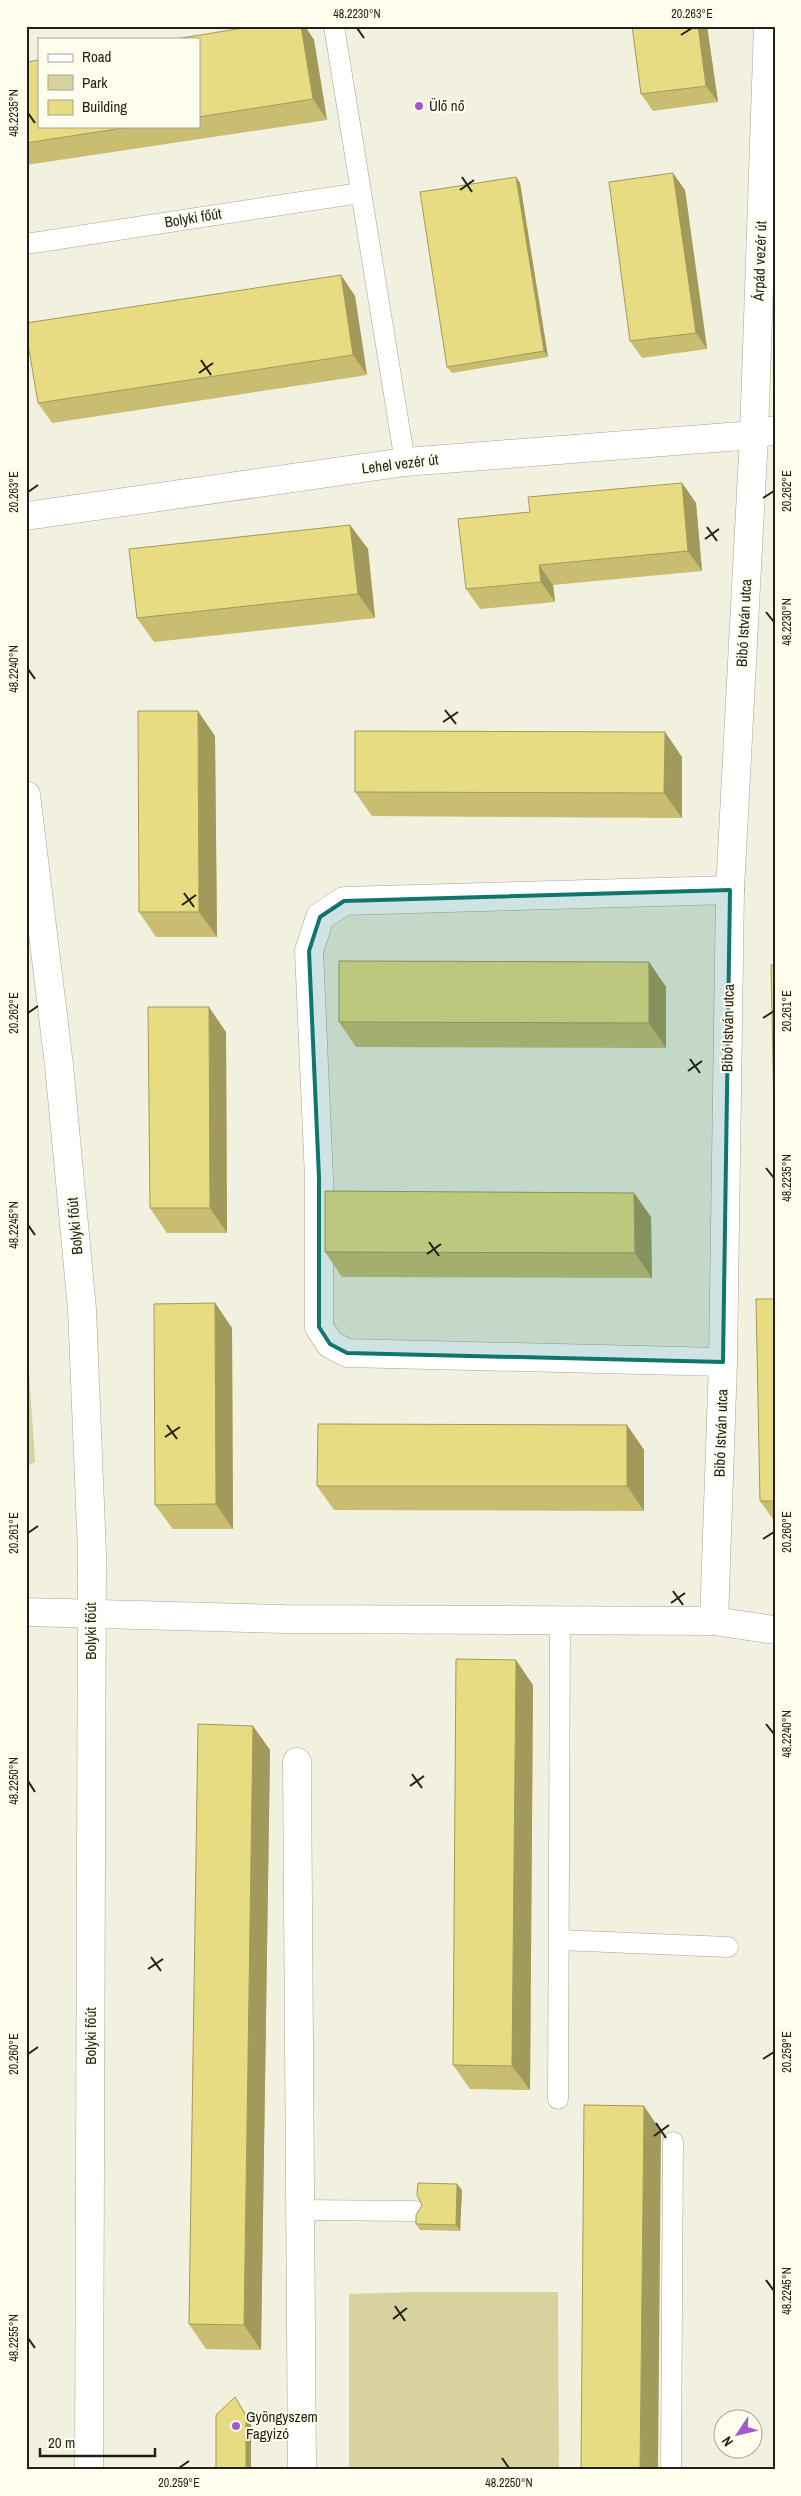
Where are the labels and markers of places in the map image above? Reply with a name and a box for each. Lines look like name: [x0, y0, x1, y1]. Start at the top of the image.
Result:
place label: Ülő nő: [429, 95, 465, 116]
marker: Ülő nő: [413, 100, 425, 112]
place label: Gyöngyszem Fagyizó: [246, 2406, 318, 2444]
marker: Gyöngyszem Fagyizó: [230, 2420, 242, 2432]

